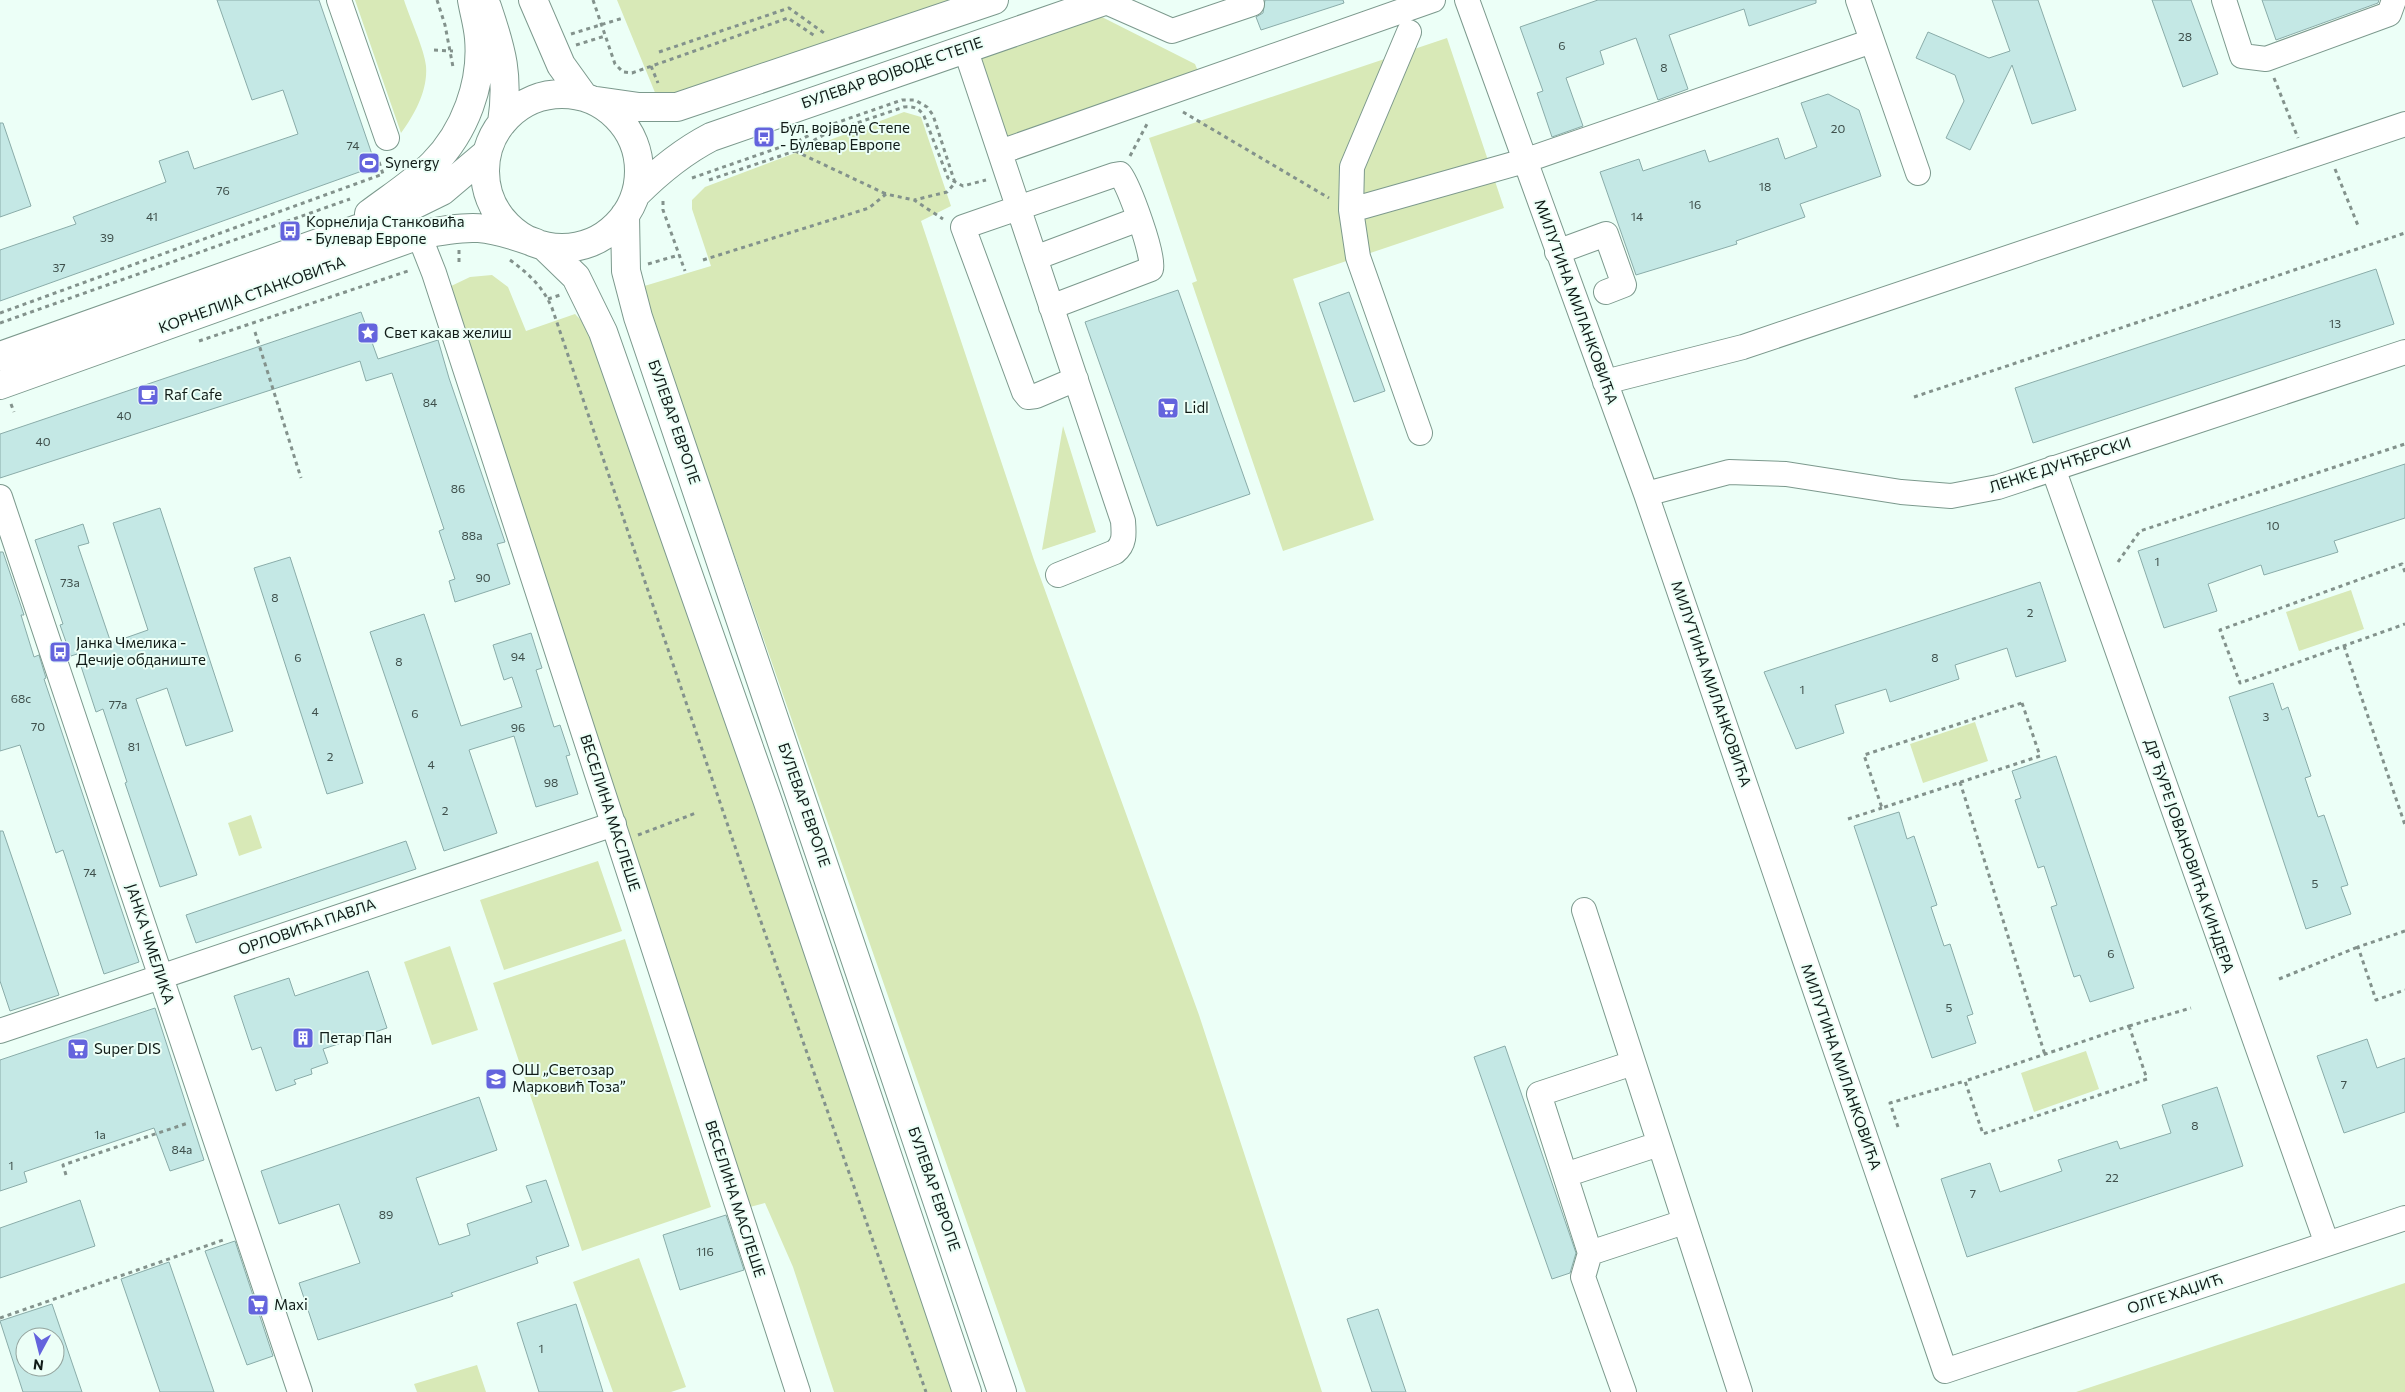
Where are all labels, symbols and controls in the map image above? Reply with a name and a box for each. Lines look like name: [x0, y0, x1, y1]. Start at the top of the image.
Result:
house number: 28: [2178, 29, 2192, 43]
street label: БУЛЕВАР ВОЈВОДЕ СТЕПЕ: [799, 32, 985, 112]
house number: 6: [1558, 38, 1566, 52]
house number: 8: [1660, 60, 1668, 74]
place label: Бул. војводе Степе - Булевар Европе: [780, 118, 910, 153]
house number: 20: [1831, 121, 1845, 135]
bus stop icon: Бул. војводе Степе - Булевар Европе: [752, 125, 776, 149]
house number: 74: [347, 138, 359, 152]
sports icon: Synergy: [357, 151, 381, 175]
place label: Synergy: [385, 153, 440, 171]
house number: 18: [1759, 179, 1771, 193]
house number: 76: [216, 183, 230, 197]
street label: МИЛУТИНА МИЛАНКОВИЋА: [1531, 197, 1622, 407]
house number: 16: [1689, 197, 1701, 211]
house number: 41: [146, 209, 158, 223]
house number: 14: [1631, 209, 1643, 223]
place label: Корнелија Станковића - Булевар Европе: [306, 212, 464, 247]
bus stop icon: Корнелија Станковића - Булевар Европе: [278, 219, 302, 243]
house number: 39: [100, 230, 114, 244]
street label: КОРНЕЛИЈА СТАНКОВИЋА: [156, 252, 348, 336]
house number: 37: [52, 260, 66, 274]
house number: 13: [2329, 316, 2341, 330]
place icon: Свет какав желиш: [356, 321, 380, 345]
place label: Свет какав желиш: [384, 323, 512, 341]
street label: БУЛЕВАР ЕВРОПЕ: [645, 357, 705, 486]
cafe icon: Raf Cafe: [136, 383, 160, 407]
place label: Raf Cafe: [164, 385, 222, 403]
house number: 84: [423, 395, 437, 409]
supermarket icon: Lidl: [1156, 396, 1180, 420]
place label: Lidl: [1184, 398, 1209, 416]
house number: 40: [116, 408, 132, 422]
street label: ЛЕНКЕ ДУНЂЕРСКИ: [1986, 433, 2133, 496]
house number: 40: [35, 434, 51, 448]
house number: 86: [451, 481, 465, 495]
house number: 10: [2267, 518, 2280, 532]
house number: 88a: [462, 528, 482, 542]
house number: 1: [2154, 554, 2160, 568]
house number: 90: [475, 570, 491, 584]
house number: 73a: [60, 575, 80, 589]
street label: МИЛУТИНА МИЛАНКОВИЋА: [1668, 578, 1756, 789]
house number: 8: [271, 590, 279, 604]
house number: 2: [2027, 605, 2034, 619]
place label: Јанка Чмелика - Дечије обданиште: [76, 633, 206, 668]
bus stop icon: Јанка Чмелика - Дечије обданиште: [48, 640, 72, 664]
house number: 94: [511, 649, 525, 663]
house number: 6: [294, 650, 302, 664]
house number: 8: [1931, 650, 1939, 664]
house number: 8: [395, 654, 403, 668]
house number: 1: [1799, 682, 1805, 696]
house number: 68c: [11, 691, 31, 705]
house number: 77a: [109, 697, 127, 711]
house number: 4: [311, 704, 319, 718]
house number: 6: [411, 706, 419, 720]
house number: 3: [2263, 709, 2270, 723]
house number: 70: [31, 719, 45, 733]
house number: 96: [511, 720, 525, 734]
street label: ВЕСЕЛИНА МАСЛЕШЕ: [577, 732, 645, 894]
street label: ДР ЂУРЕ ЈОВАНОВИЋА КИНДЕРА: [2141, 736, 2239, 975]
house number: 81: [128, 739, 140, 753]
street label: БУЛЕВАР ЕВРОПЕ: [775, 740, 835, 869]
house number: 2: [327, 749, 334, 763]
house number: 4: [427, 757, 435, 771]
house number: 98: [544, 775, 558, 789]
house number: 2: [442, 803, 449, 817]
house number: 74: [84, 865, 96, 879]
house number: 5: [2312, 876, 2319, 890]
street label: ЈАНКА ЧМЕЛИКА: [123, 881, 179, 1006]
street label: ОРЛОВИЋА ПАВЛА: [236, 894, 378, 958]
house number: 6: [2107, 946, 2115, 960]
street label: МИЛУТИНА МИЛАНКОВИЋА: [1798, 961, 1886, 1172]
house number: 5: [1946, 1000, 1953, 1014]
building icon: Петар Пан: [291, 1026, 315, 1050]
place label: Петар Пан: [319, 1028, 392, 1046]
supermarket icon: Super DIS: [66, 1037, 90, 1061]
place label: Super DIS: [94, 1039, 161, 1057]
place label: ОШ „Светозар Марковић Тоза”: [512, 1060, 626, 1095]
school or university icon: ОШ „Светозар Марковић Тоза”: [484, 1067, 508, 1091]
house number: 7: [2341, 1077, 2347, 1091]
street label: ВЕСЕЛИНА МАСЛЕШЕ: [702, 1118, 770, 1280]
house number: 8: [2191, 1118, 2199, 1132]
street label: БУЛЕВАР ЕВРОПЕ: [905, 1124, 965, 1253]
house number: 1a: [94, 1127, 106, 1141]
house number: 84a: [172, 1142, 192, 1156]
house number: 1: [8, 1158, 14, 1172]
house number: 22: [2105, 1170, 2119, 1184]
house number: 7: [1970, 1186, 1976, 1200]
house number: 89: [379, 1207, 393, 1221]
house number: 116: [696, 1244, 714, 1258]
street label: ОЛГЕ ХАЏИЋ: [2125, 1269, 2225, 1317]
supermarket icon: Maxi: [246, 1293, 270, 1317]
place label: Maxi: [274, 1295, 308, 1313]
north arrow: [15, 1327, 65, 1377]
house number: 1: [538, 1341, 544, 1355]
text: N: [32, 1356, 45, 1374]

